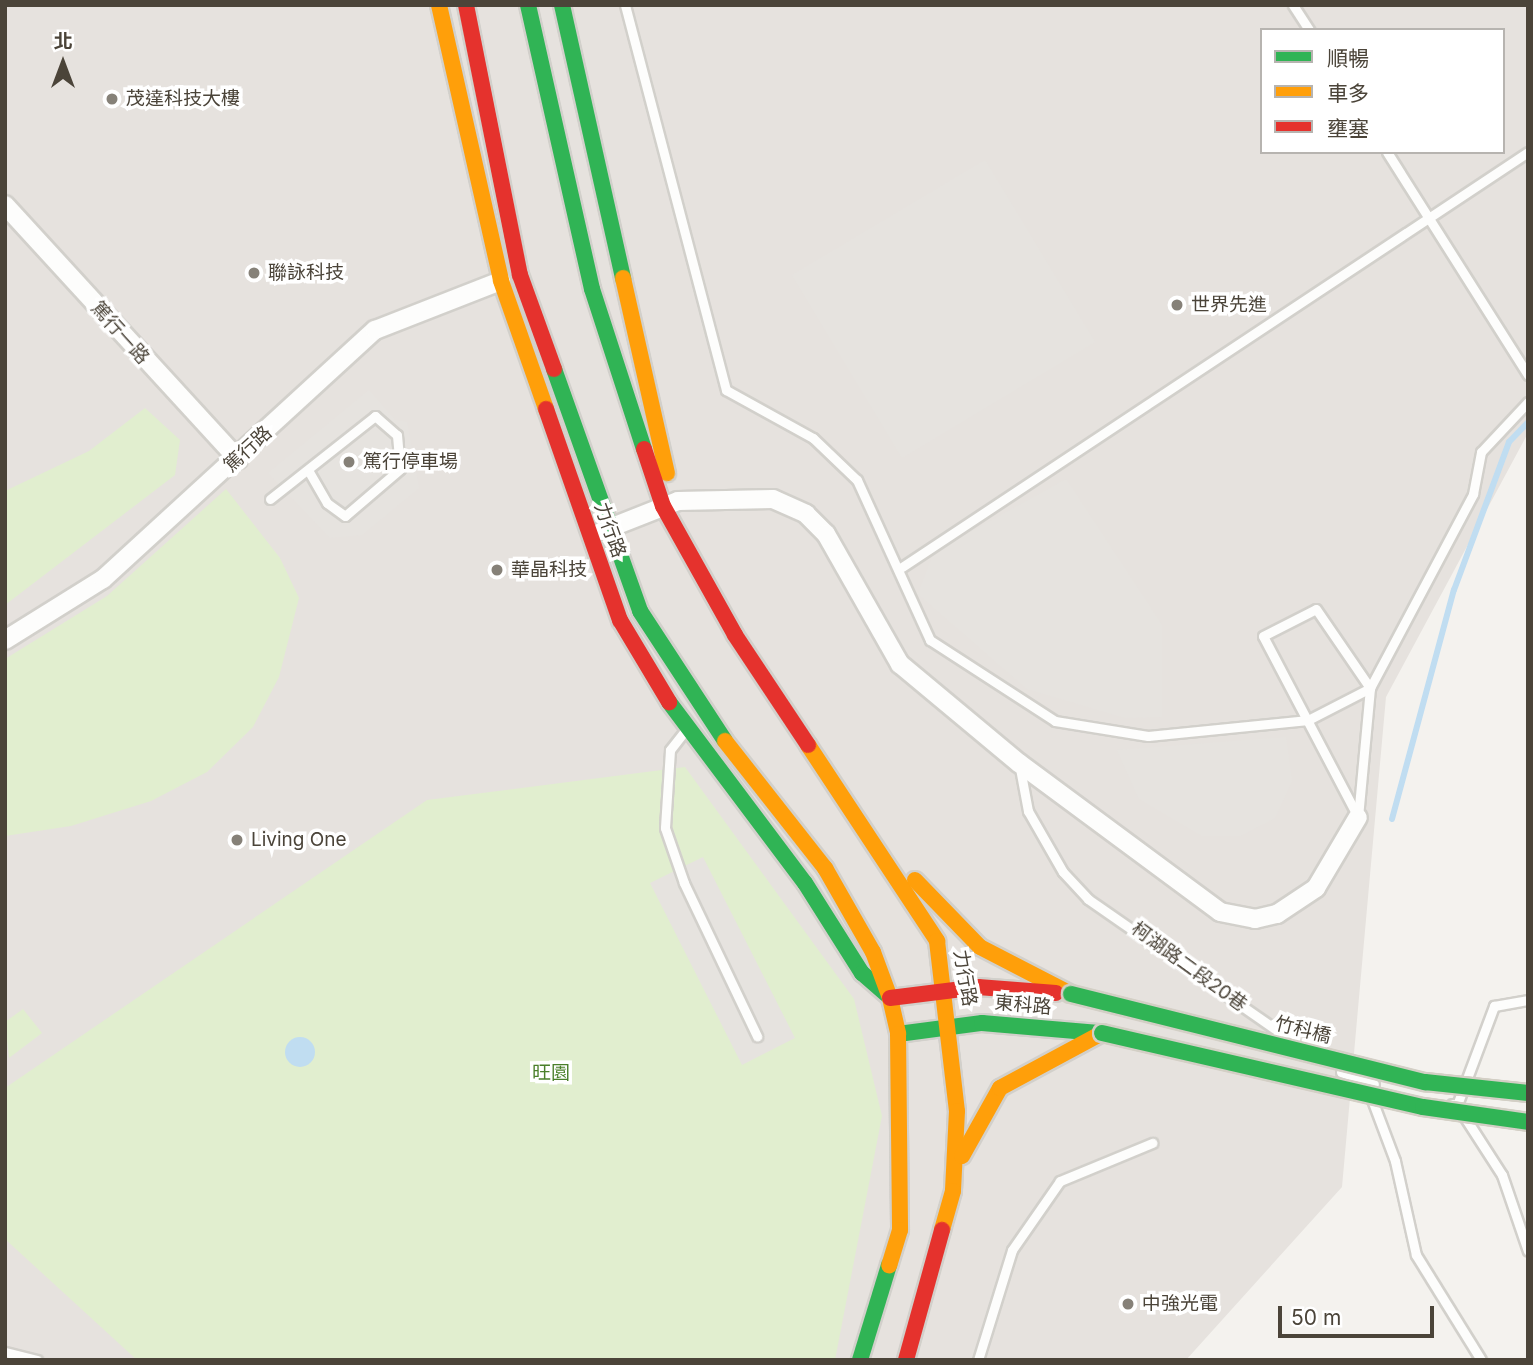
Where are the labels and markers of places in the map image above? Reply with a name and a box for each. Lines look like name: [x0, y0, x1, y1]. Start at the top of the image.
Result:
place label: 茂達科技大樓: [126, 88, 240, 110]
marker: 茂達科技大樓: [104, 91, 120, 107]
place label: 聯詠科技: [268, 262, 344, 284]
marker: 聯詠科技: [246, 265, 262, 281]
place label: 世界先進: [1191, 294, 1267, 316]
marker: 世界先進: [1169, 297, 1185, 313]
place label: 篤行停車場: [363, 451, 458, 473]
marker: 篤行停車場: [341, 454, 357, 470]
place label: 華晶科技: [511, 559, 587, 581]
marker: 華晶科技: [489, 562, 505, 578]
place label: Living One: [251, 829, 347, 851]
marker: Living One: [229, 832, 245, 848]
place label: 中強光電: [1142, 1293, 1218, 1315]
marker: 中強光電: [1120, 1296, 1136, 1312]

